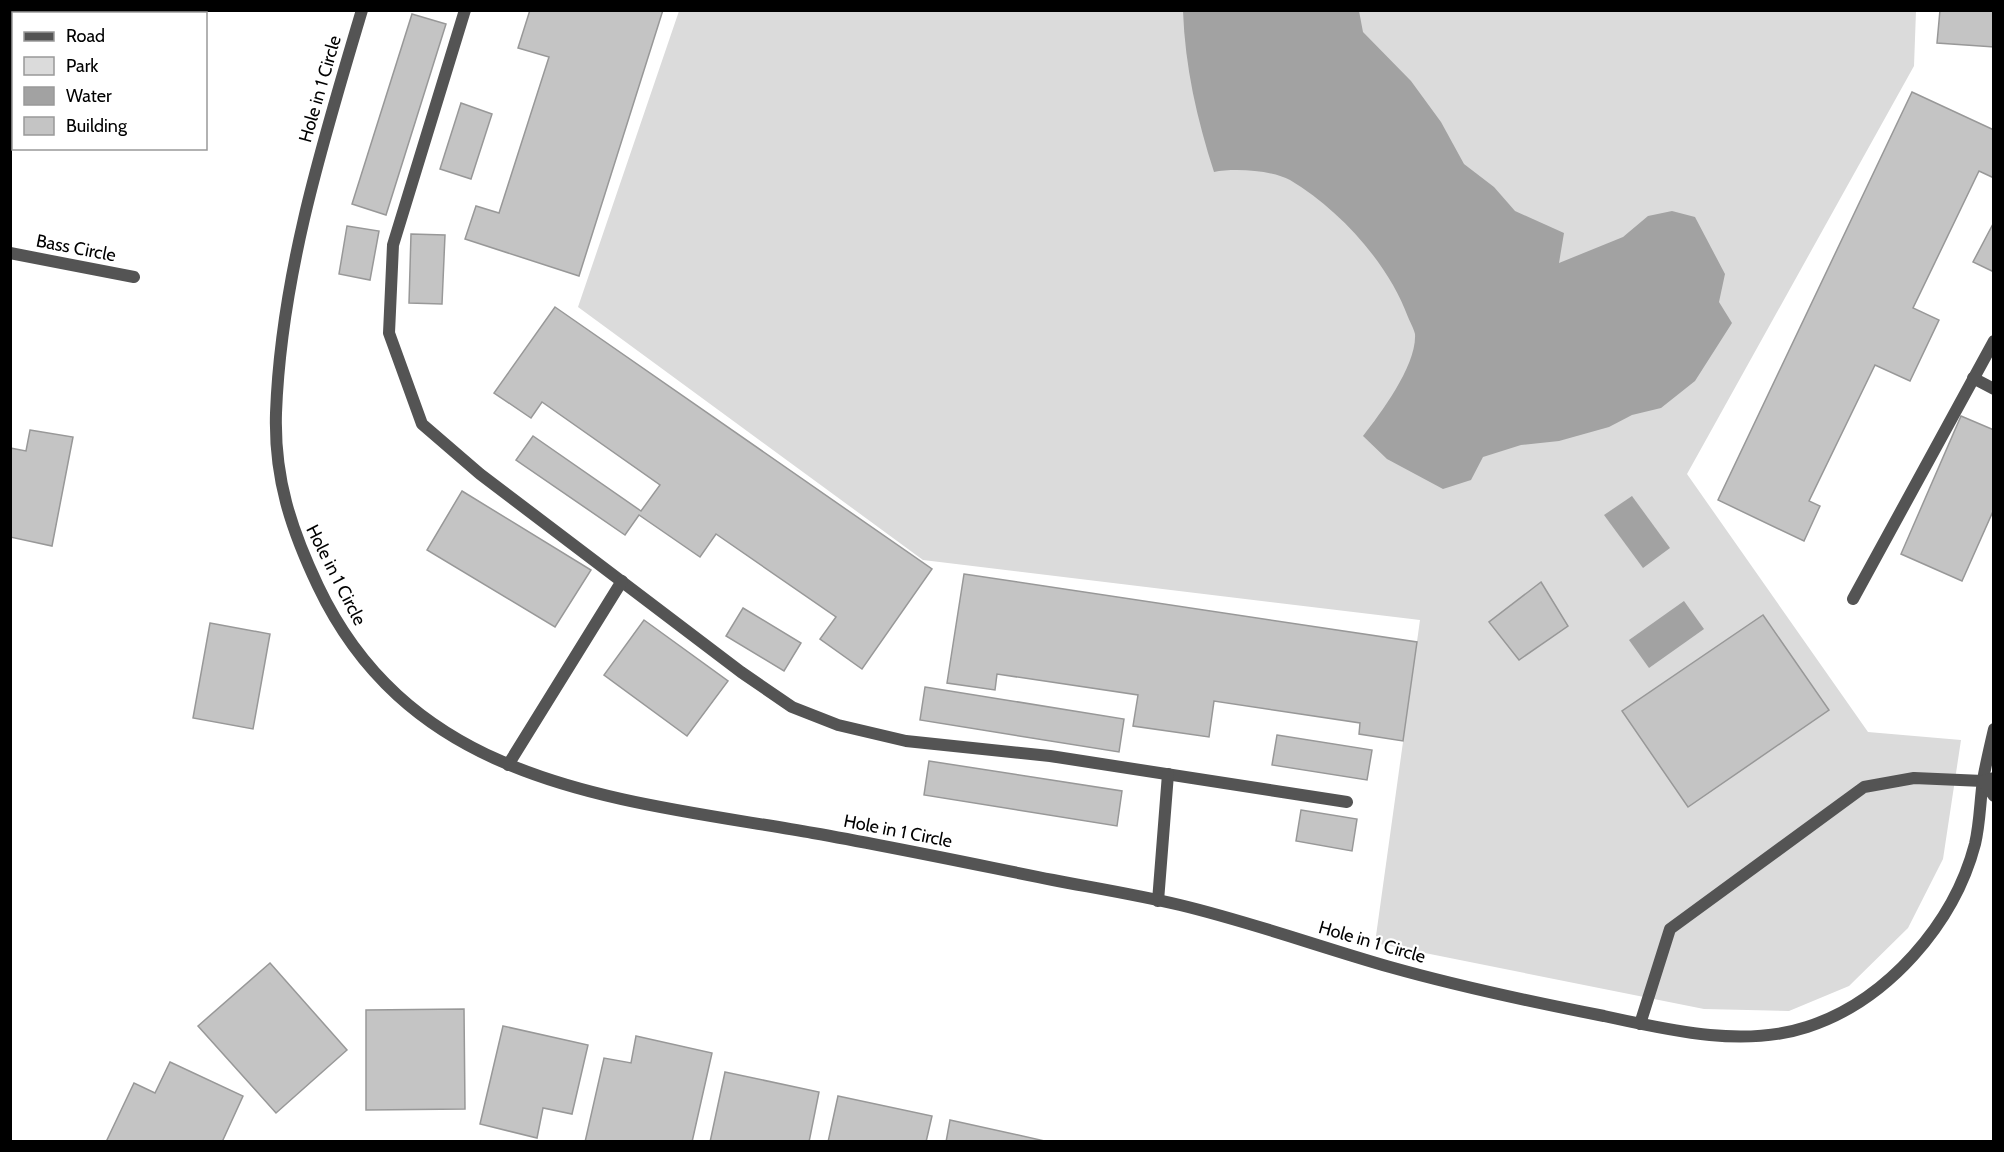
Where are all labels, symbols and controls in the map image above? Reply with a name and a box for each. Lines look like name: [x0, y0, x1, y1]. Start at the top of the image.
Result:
legend: [12, 12, 207, 150]
text: Road: [66, 25, 105, 47]
street label: Hole in 1 Circle: [294, 33, 346, 145]
text: Park: [66, 55, 99, 77]
text: Water: [66, 85, 112, 107]
text: Building: [66, 115, 128, 137]
street label: Bass Circle: [34, 229, 118, 267]
street label: Hole in 1 Circle: [301, 521, 371, 629]
street label: Hole in 1 Circle: [842, 810, 954, 852]
street label: Hole in 1 Circle: [1316, 916, 1428, 968]

